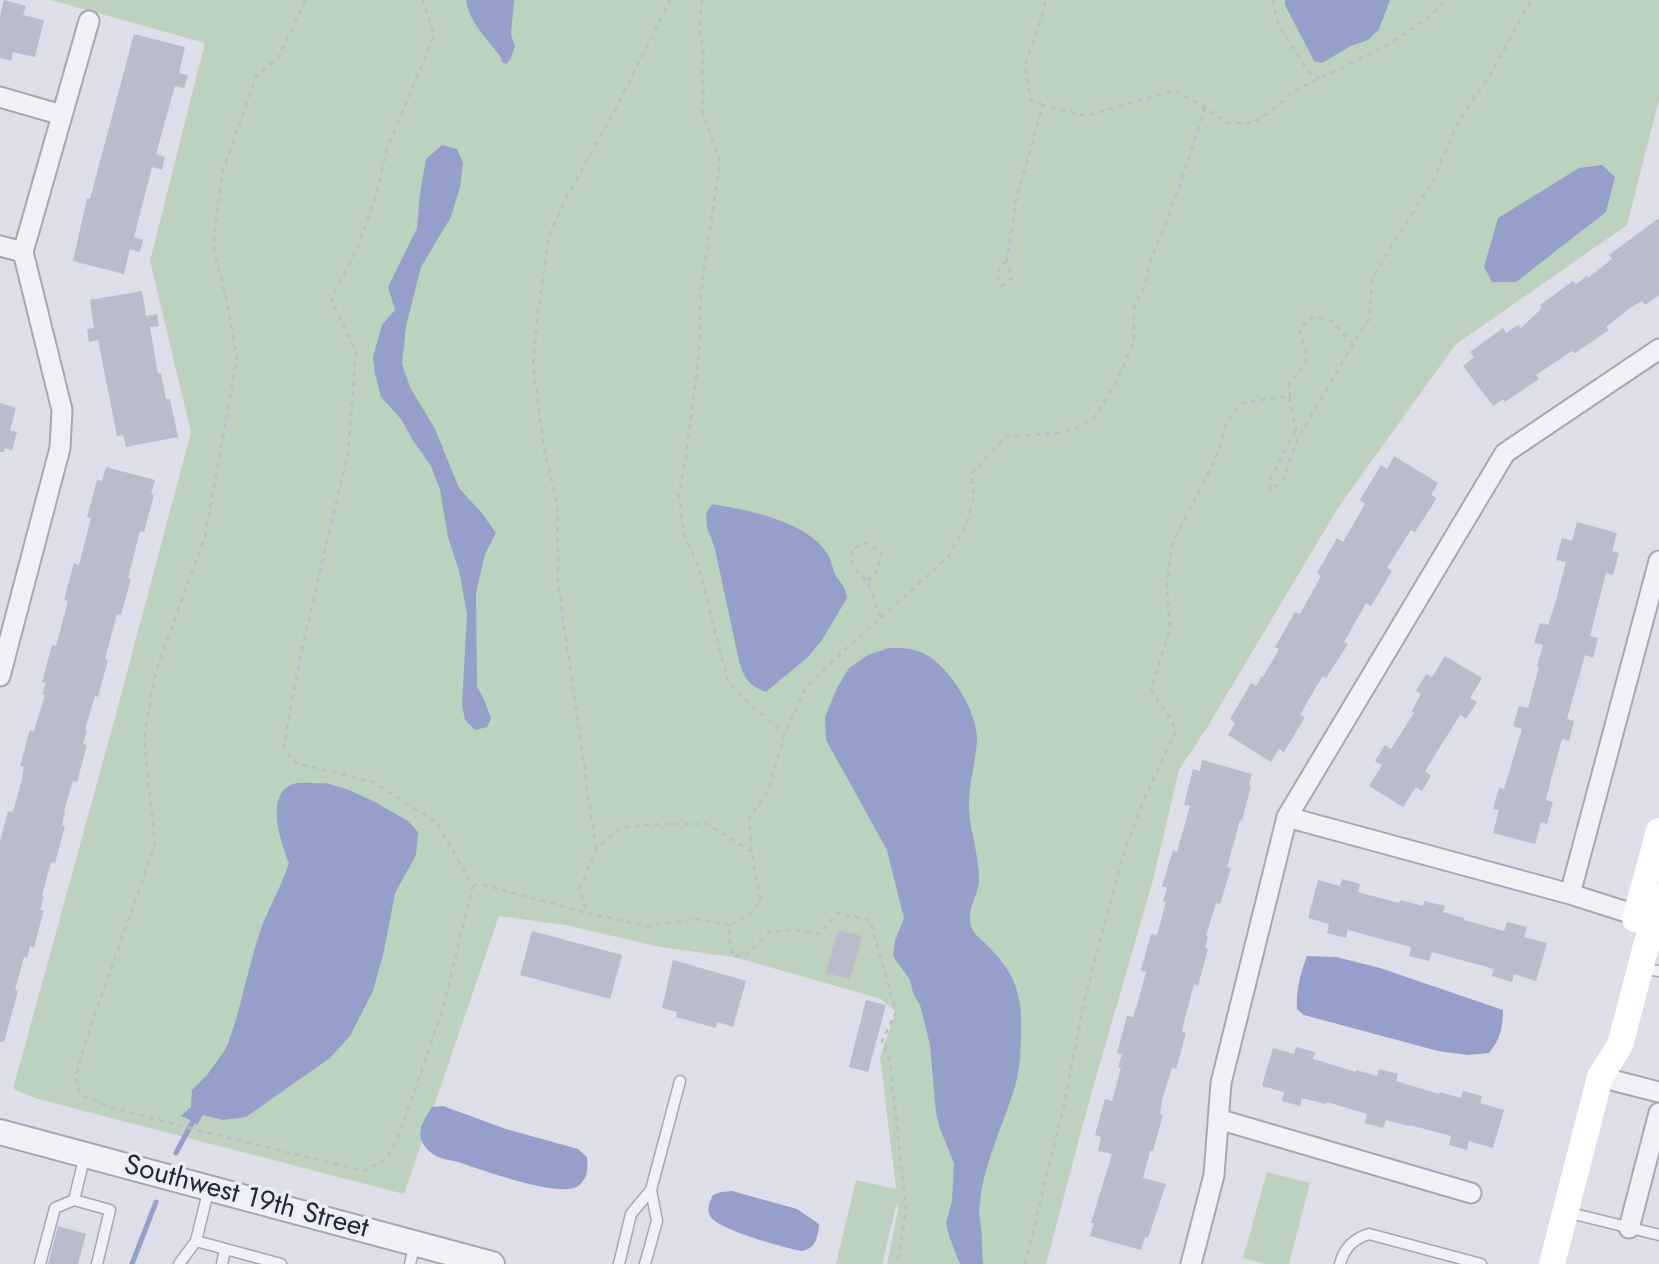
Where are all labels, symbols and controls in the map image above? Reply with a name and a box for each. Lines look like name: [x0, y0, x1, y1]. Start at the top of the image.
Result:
street label: Southwest 19th Street: [120, 1149, 372, 1247]

